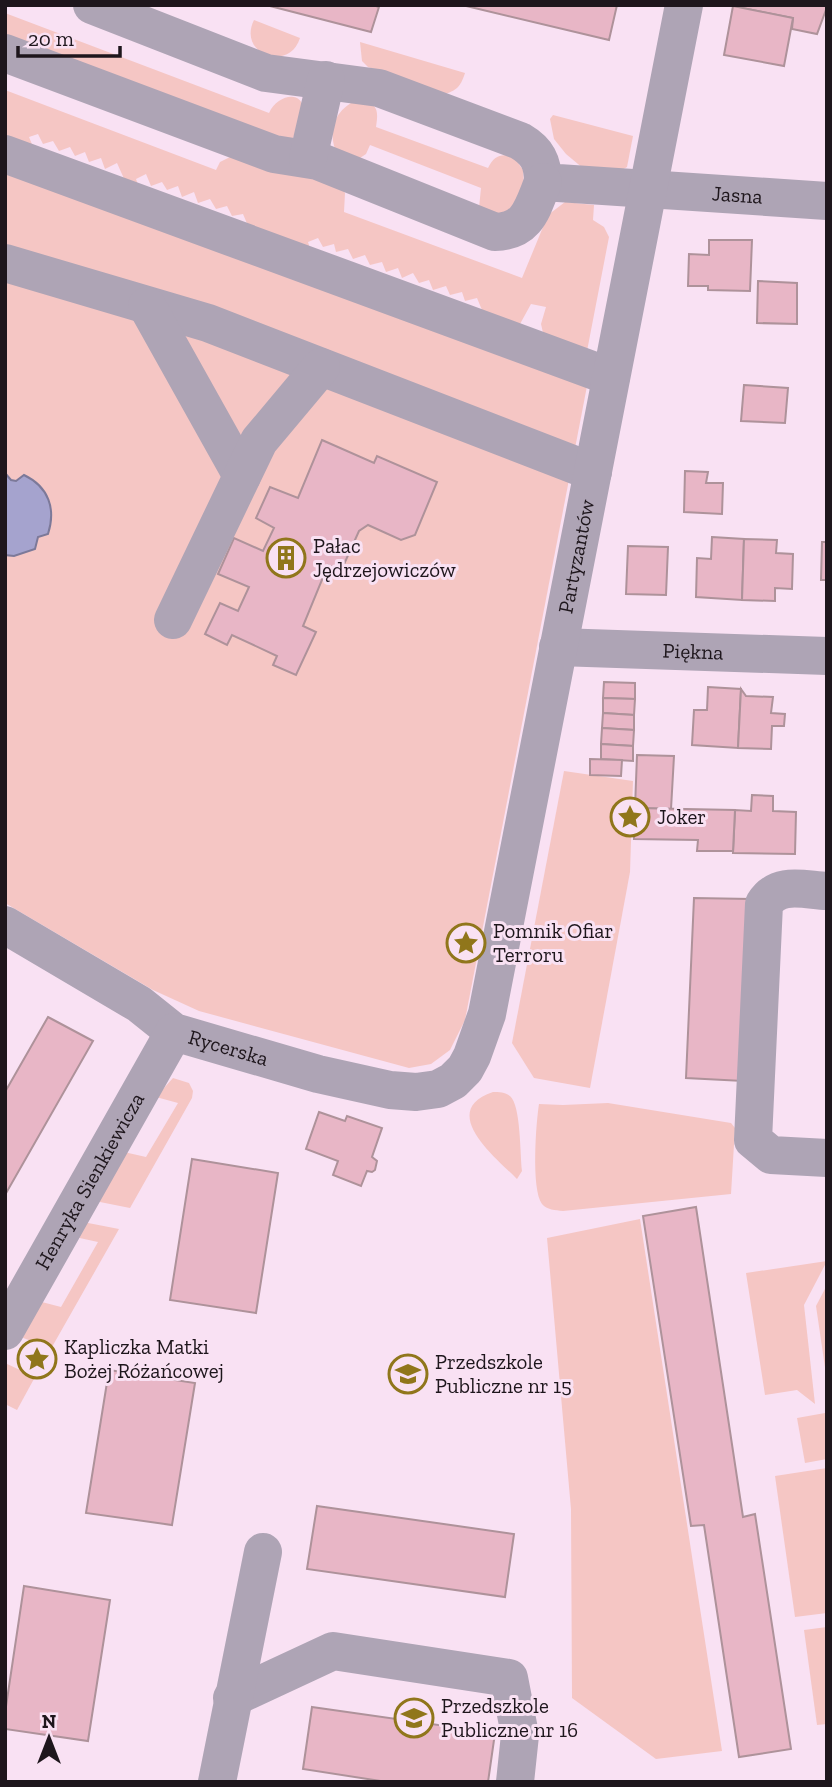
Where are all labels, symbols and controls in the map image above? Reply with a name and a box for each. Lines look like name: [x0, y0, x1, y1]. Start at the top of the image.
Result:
scale bar: [18, 14, 119, 58]
text: 20 m: [28, 26, 74, 51]
street label: Jasna: [711, 180, 763, 209]
street label: Partyzantów: [552, 497, 599, 616]
place label: Pałac Jędrzejowiczów: [313, 533, 456, 583]
building icon: Pałac Jędrzejowiczów: [265, 537, 307, 579]
street label: Piękna: [662, 638, 724, 665]
place icon: Joker: [609, 796, 651, 838]
place label: Joker: [657, 804, 706, 829]
place label: Pomnik Ofiar Terroru: [493, 918, 613, 967]
place icon: Pomnik Ofiar Terroru: [445, 922, 487, 964]
street label: Rycerska: [186, 1024, 271, 1071]
street label: Henryka Sienkiewicza: [29, 1088, 149, 1274]
place label: Kapliczka Matki Bożej Różańcowej: [64, 1334, 224, 1384]
place icon: Kapliczka Matki Bożej Różańcowej: [16, 1338, 58, 1380]
place label: Przedszkole Publiczne nr 15: [435, 1349, 572, 1398]
school or university icon: Przedszkole Publiczne nr 15: [387, 1353, 429, 1395]
place label: Przedszkole Publiczne nr 16: [441, 1693, 578, 1742]
school or university icon: Przedszkole Publiczne nr 16: [393, 1697, 435, 1739]
north arrow: [14, 1703, 84, 1773]
text: N: [42, 1710, 56, 1733]

